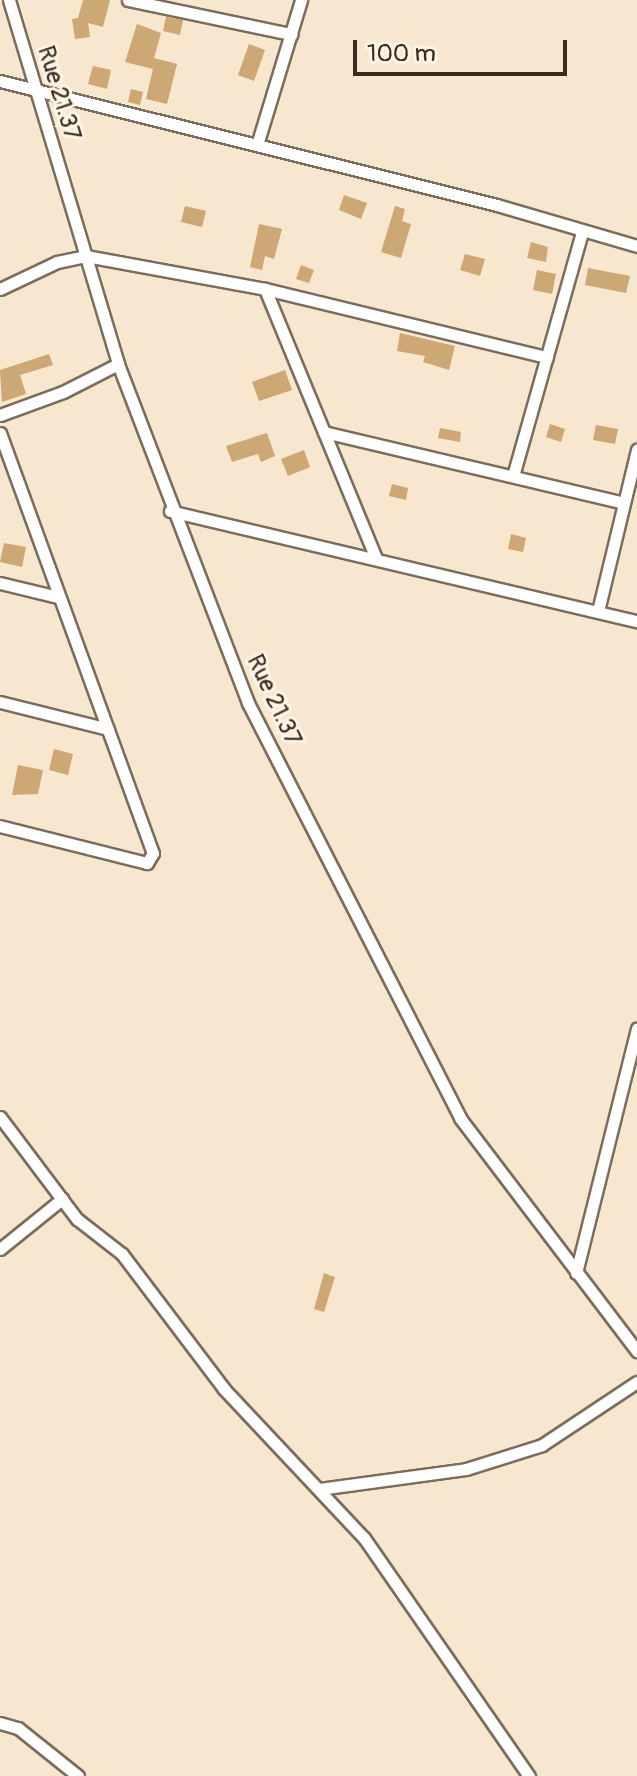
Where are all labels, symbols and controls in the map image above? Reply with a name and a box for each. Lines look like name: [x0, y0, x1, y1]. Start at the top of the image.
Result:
scale bar: [357, 24, 571, 74]
text: 100 m: [367, 39, 436, 68]
street label: Rue 21.37: [31, 42, 87, 144]
street label: Rue 21.37: [240, 650, 308, 750]

